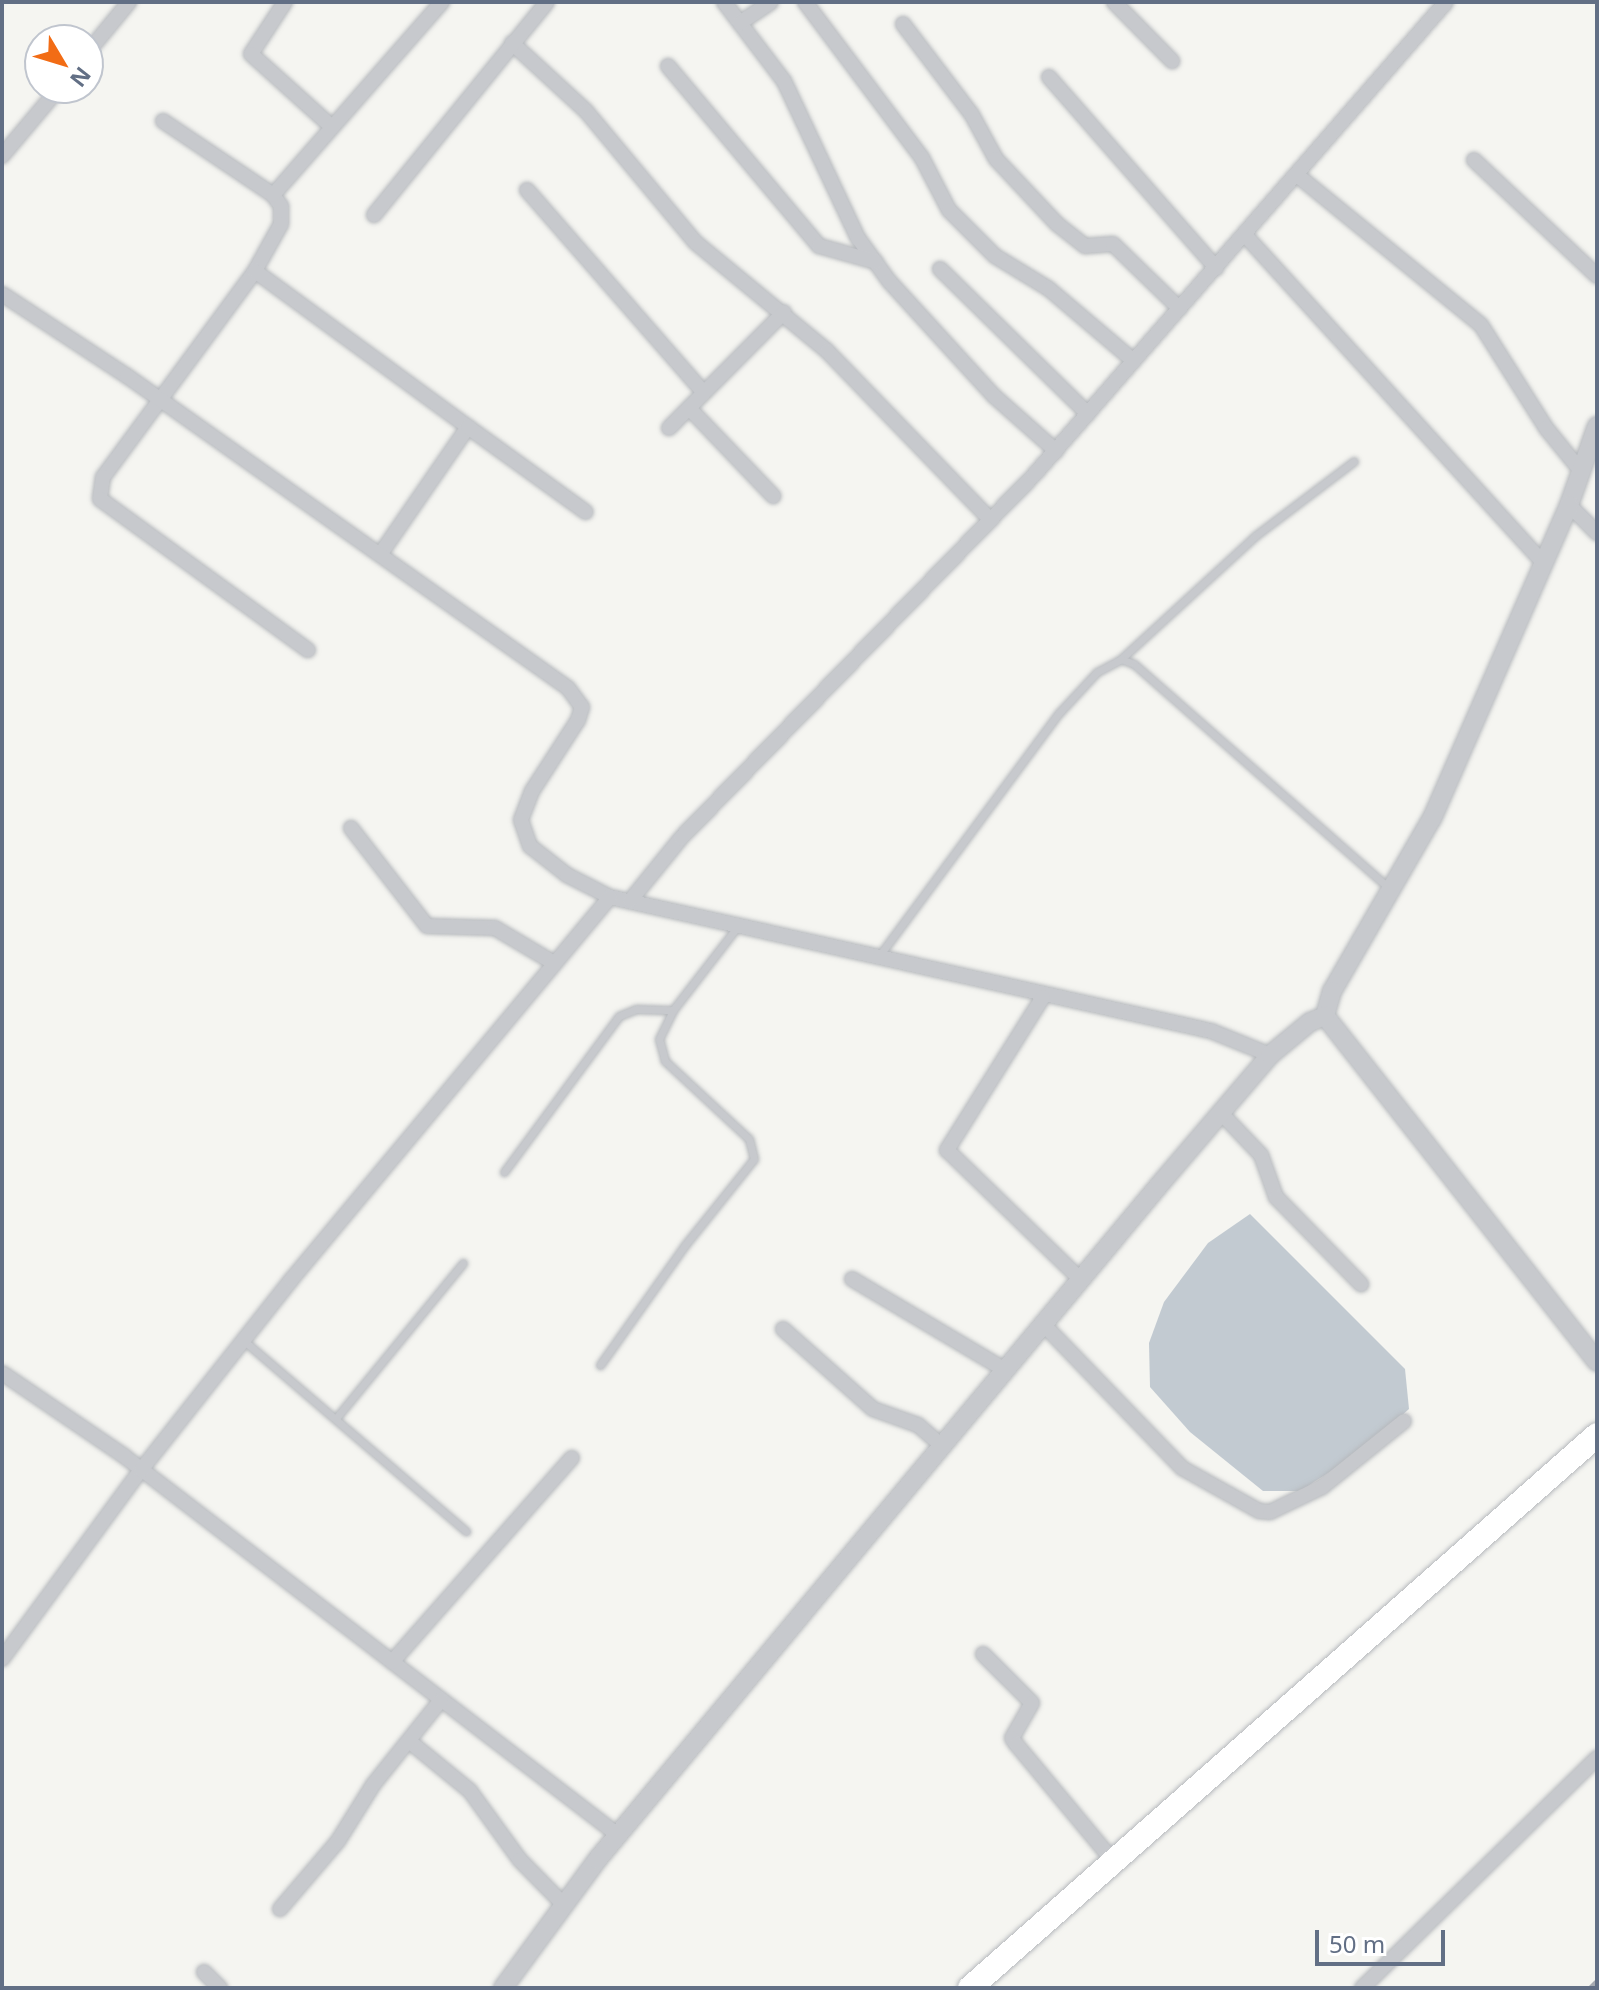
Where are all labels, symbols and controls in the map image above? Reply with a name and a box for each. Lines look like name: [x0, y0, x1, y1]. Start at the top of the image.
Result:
north arrow: [24, 24, 104, 104]
text: N: [64, 61, 99, 94]
scale bar: [1319, 1914, 1449, 1964]
text: 50 m: [1329, 1927, 1385, 1960]

